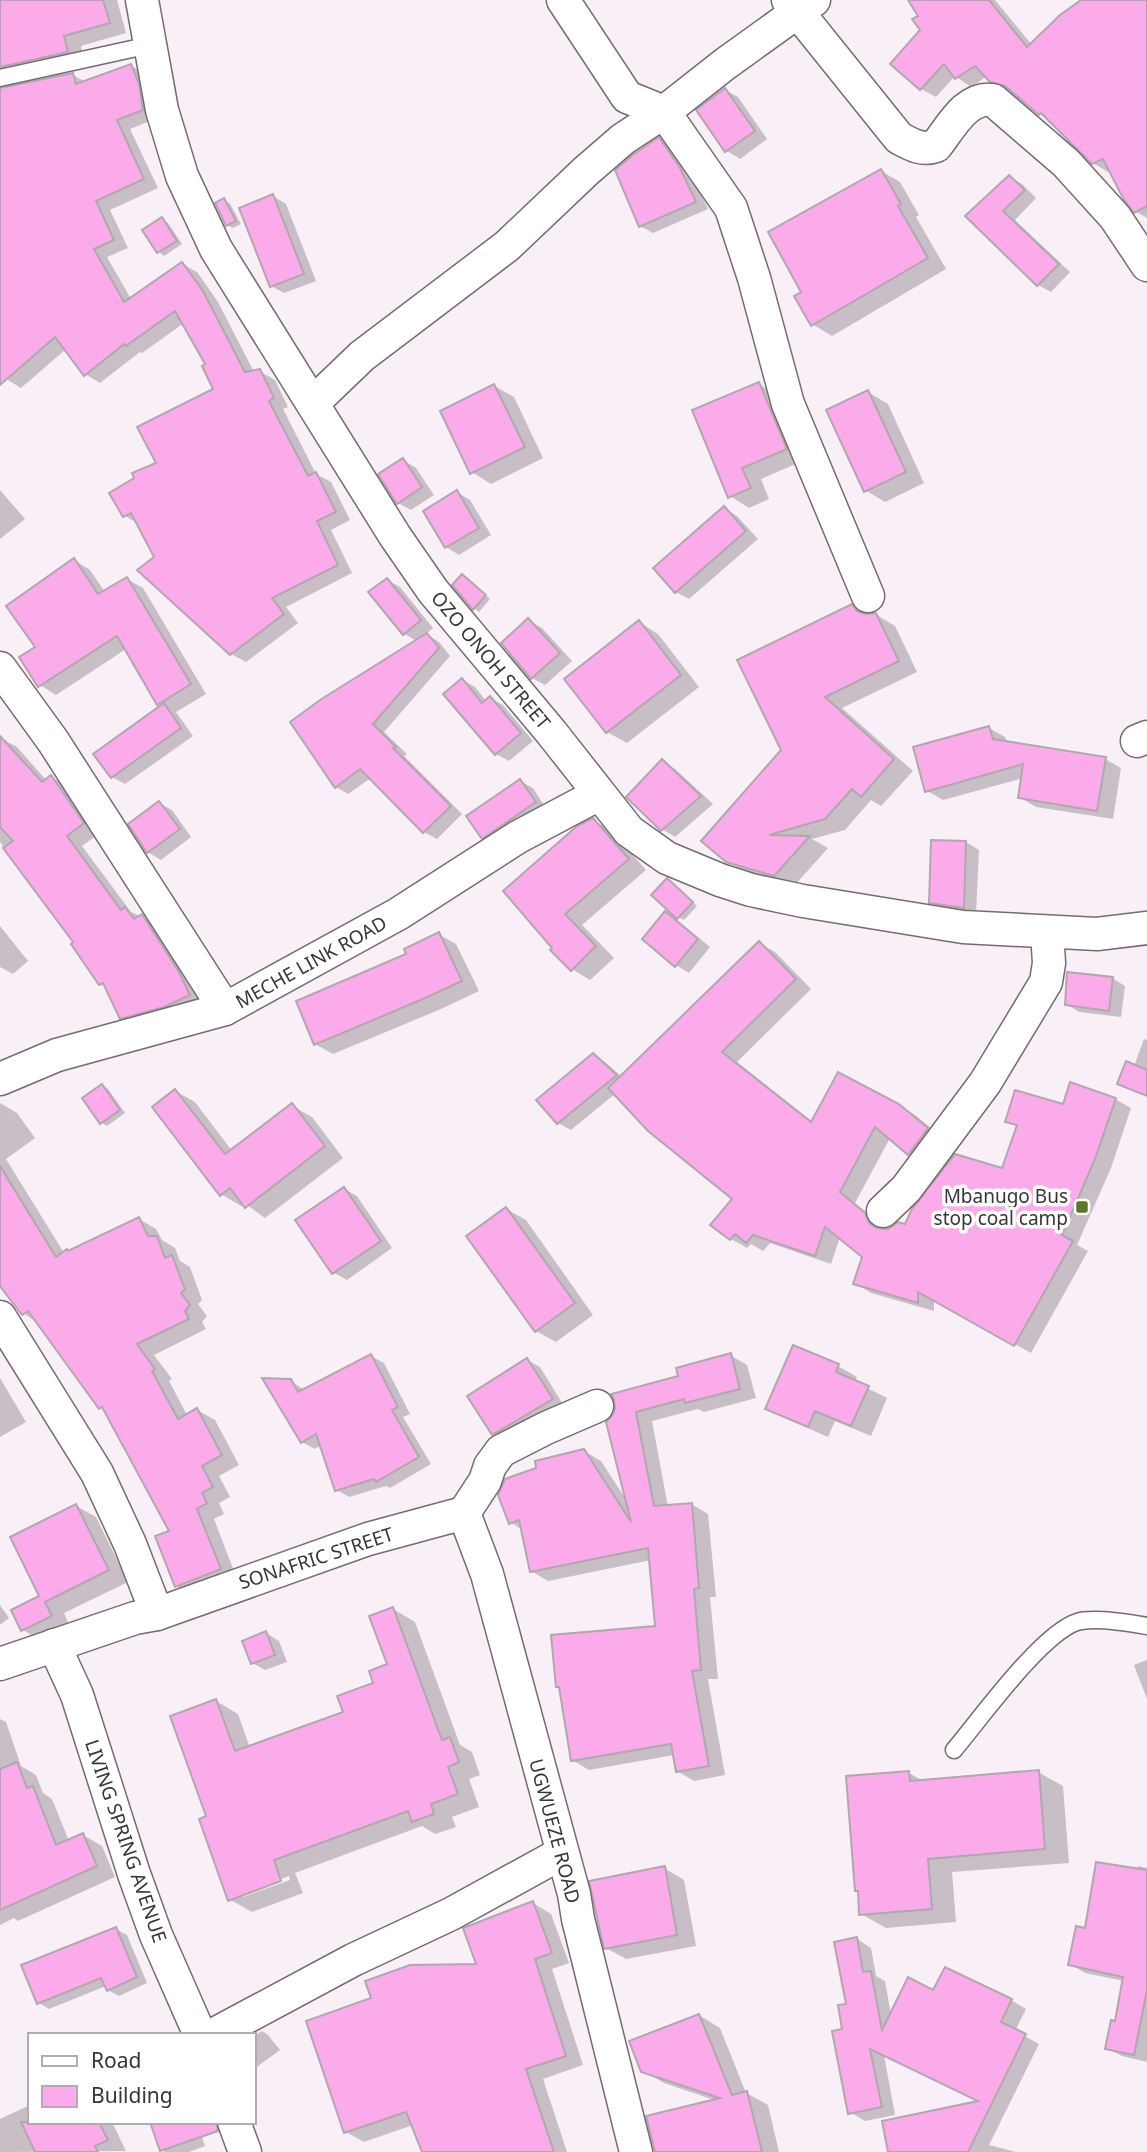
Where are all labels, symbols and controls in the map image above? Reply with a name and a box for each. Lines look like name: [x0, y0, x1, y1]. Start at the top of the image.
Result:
street label: OZO ONOH STREET: [426, 585, 557, 735]
street label: MECHE LINK ROAD: [231, 910, 391, 1014]
place label: Mbanugo Bus stop coal camp: [934, 1183, 1068, 1231]
marker: Mbanugo Bus stop coal camp: [1074, 1199, 1090, 1215]
street label: SONAFRIC STREET: [235, 1521, 397, 1595]
street label: LIVING SPRING AVENUE: [79, 1736, 173, 1946]
street label: UGWUEZE ROAD: [523, 1756, 587, 1906]
legend: [28, 2033, 256, 2124]
text: Road: [91, 2046, 141, 2074]
text: Building: [91, 2081, 173, 2109]

